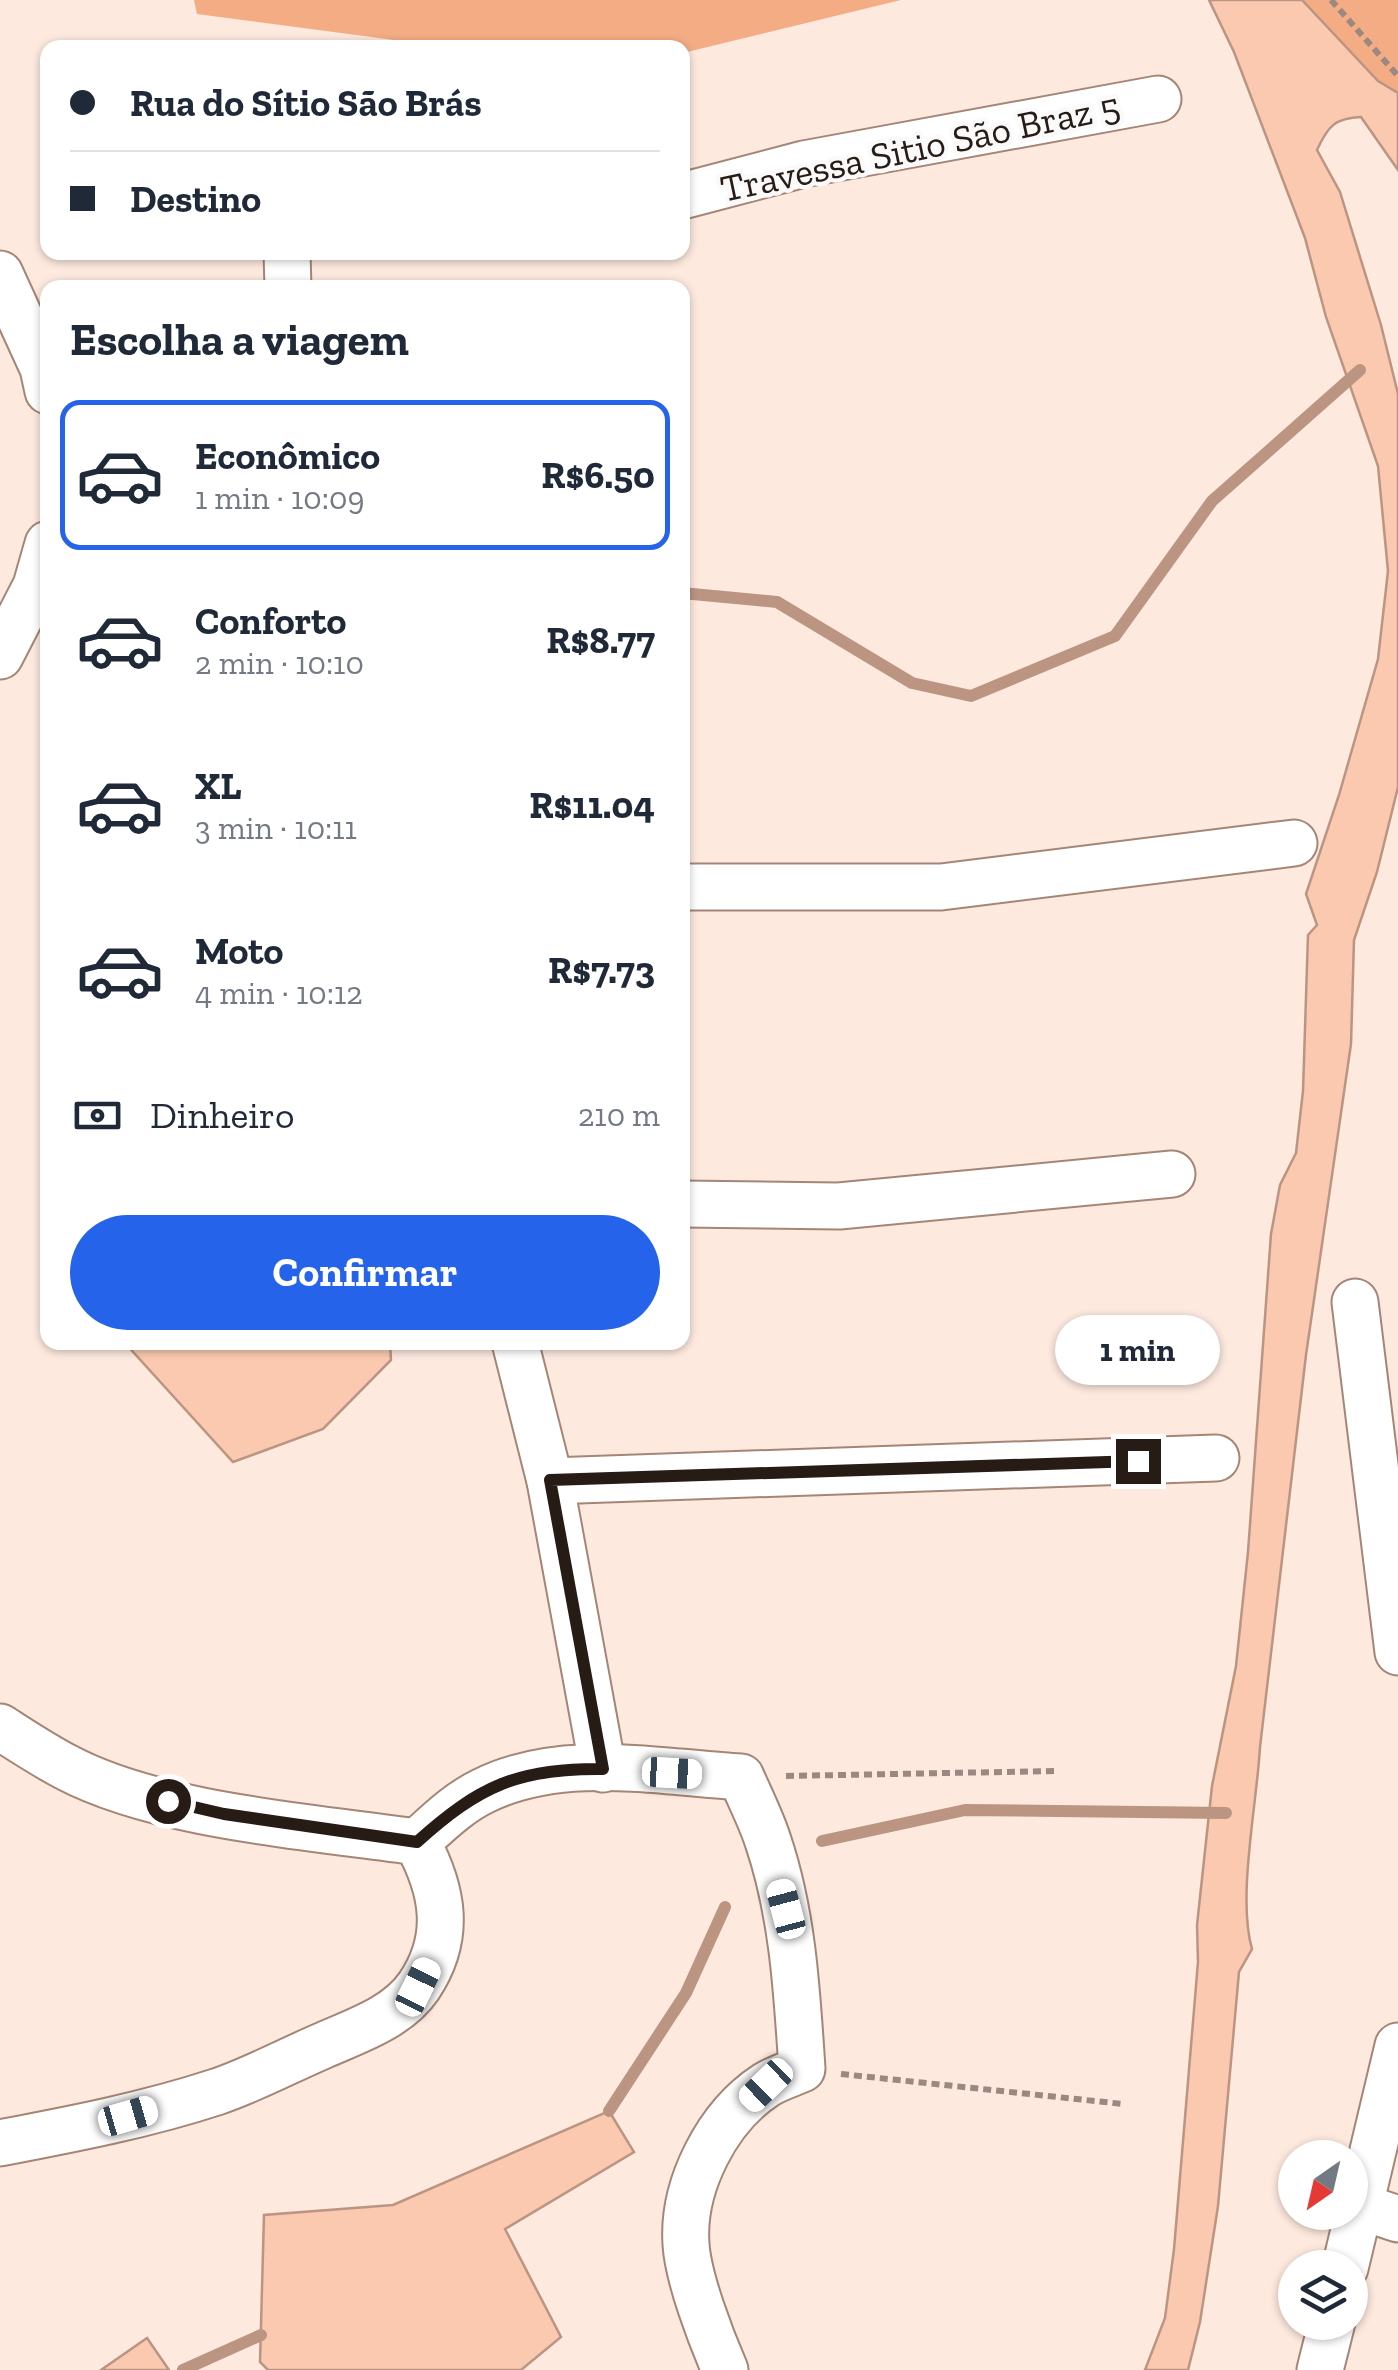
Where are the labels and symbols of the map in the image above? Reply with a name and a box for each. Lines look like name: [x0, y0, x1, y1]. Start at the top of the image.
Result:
street label: Travessa Sitio São Braz 5: [716, 82, 1124, 212]
callout: 1 min: [1056, 1316, 1220, 1386]
route end: [1116, 1439, 1161, 1484]
car: [641, 1756, 703, 1790]
route start: [146, 1779, 191, 1824]
car: [764, 1876, 808, 1942]
car: [391, 1953, 445, 2021]
car: [734, 2053, 798, 2117]
car: [95, 2093, 161, 2139]
north arrow: [1278, 2140, 1368, 2230]

